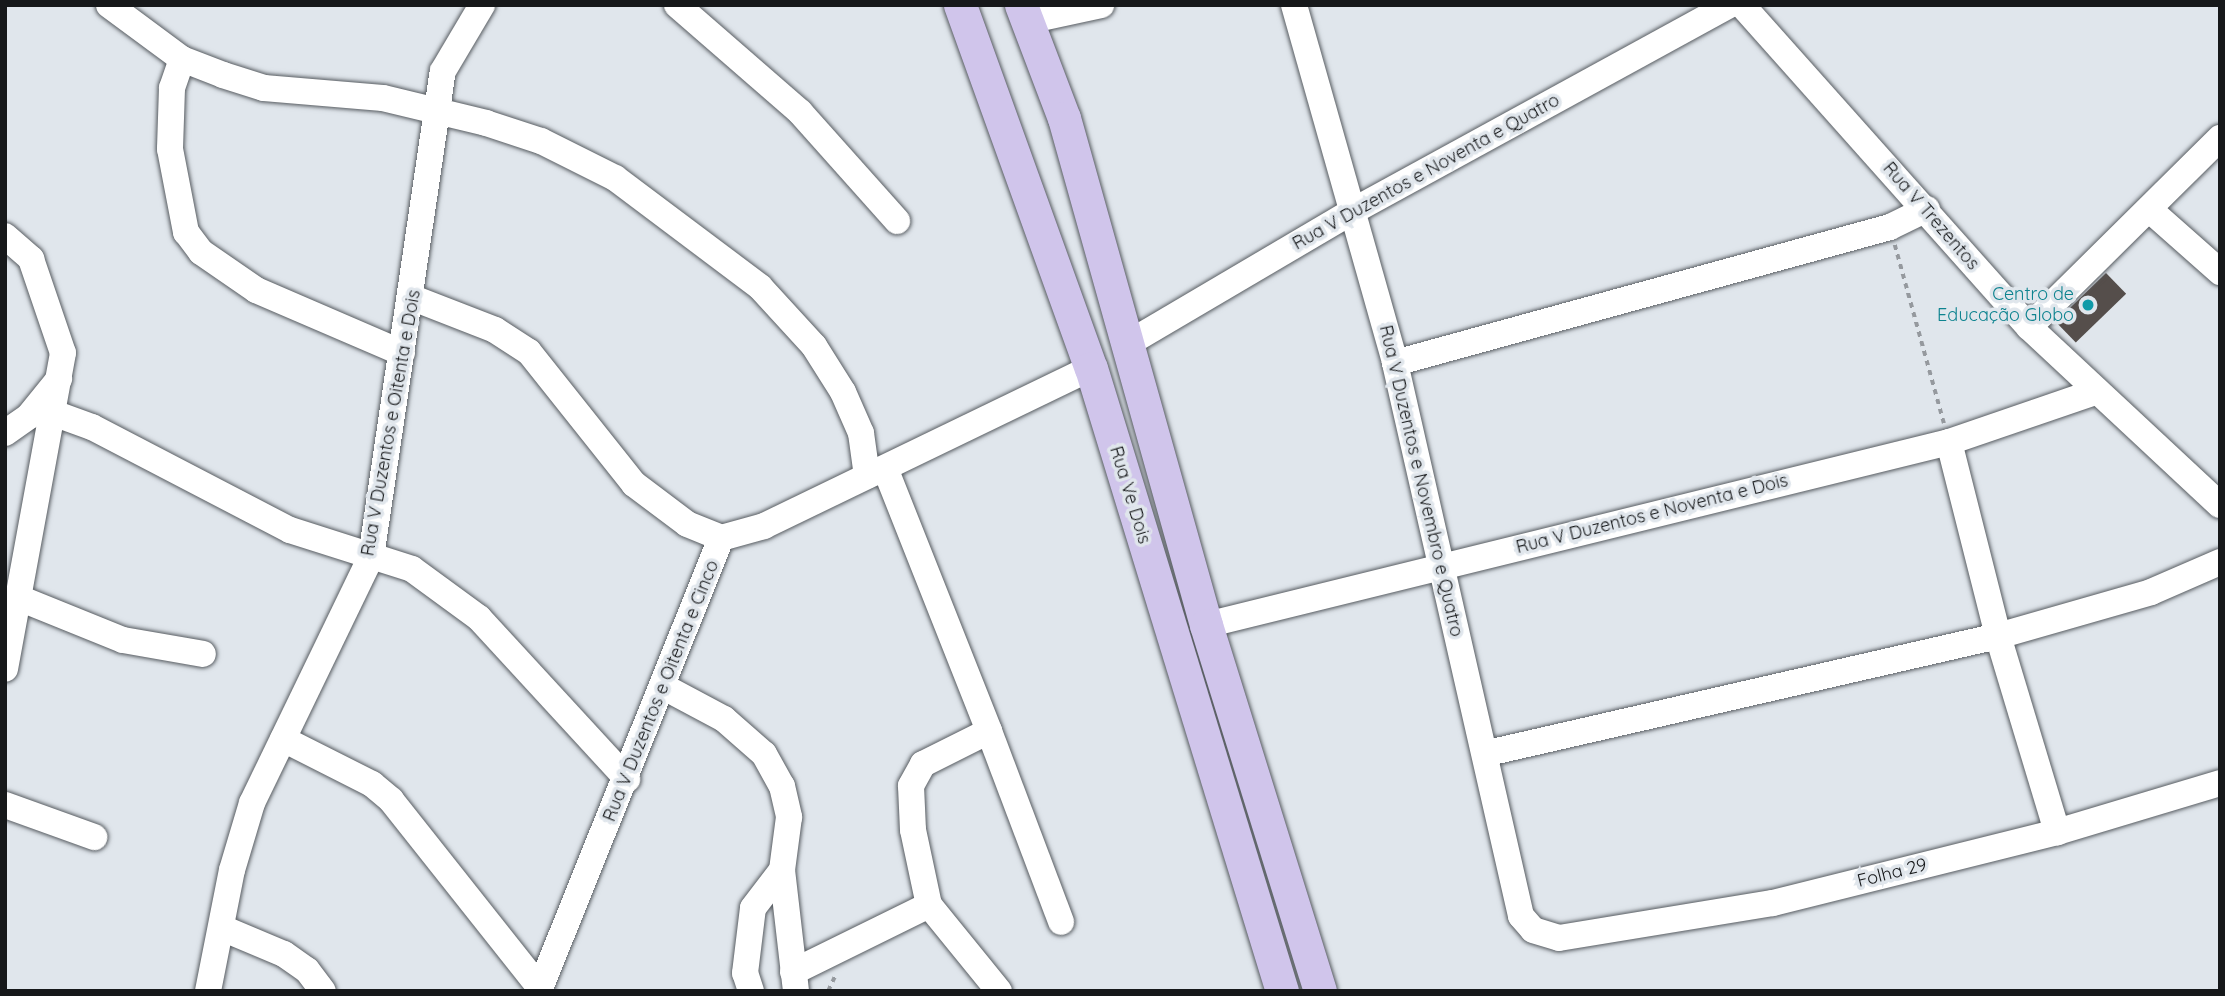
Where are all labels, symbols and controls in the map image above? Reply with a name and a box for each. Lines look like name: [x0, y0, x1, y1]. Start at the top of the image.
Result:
street label: Rua V Duzentos e Noventa e Quatro: [1289, 89, 1563, 255]
street label: Rua V Trezentos: [1878, 158, 1984, 274]
place label: Centro de Educação Globo: [1937, 284, 2074, 326]
street label: Rua V Duzentos e Oitenta e Dois: [357, 288, 425, 558]
marker: Centro de Educação Globo: [2080, 297, 2096, 313]
street label: Rua V Duzentos e Novembro e Quatro: [1375, 323, 1467, 639]
street label: Rua Ve Dois: [1105, 444, 1155, 546]
street label: Rua V Duzentos e Noventa e Dois: [1514, 470, 1790, 558]
street label: Rua V Duzentos e Oitenta e Cinco: [599, 557, 723, 825]
street label: Folha 29: [1855, 854, 1929, 892]

